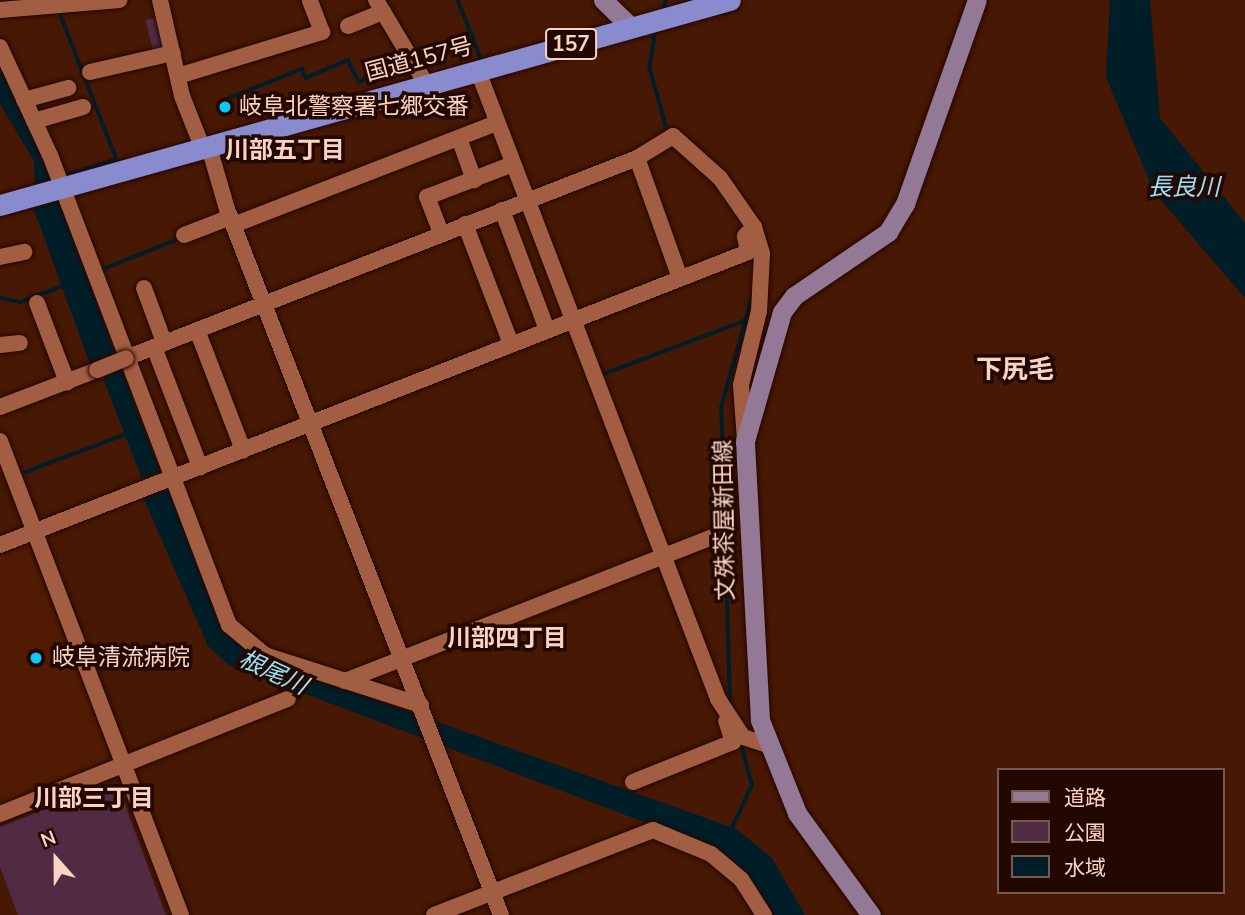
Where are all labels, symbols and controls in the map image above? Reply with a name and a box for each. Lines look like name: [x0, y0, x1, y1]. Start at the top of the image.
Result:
road number: 157: [545, 26, 597, 61]
street label: 国道157号: [362, 32, 476, 88]
place label: 岐阜北警察署七郷交番: [239, 93, 469, 121]
marker: 岐阜北警察署七郷交番: [217, 99, 233, 115]
district label: 川部五丁目: [225, 137, 345, 165]
water label: 長良川: [1148, 174, 1220, 202]
district label: 下尻毛: [976, 354, 1054, 386]
street label: 文殊茶屋新田線: [710, 439, 740, 601]
district label: 川部四丁目: [447, 625, 567, 653]
place label: 岐阜清流病院: [52, 644, 190, 672]
water label: 根尾川: [234, 645, 312, 701]
marker: 岐阜清流病院: [26, 648, 46, 668]
legend: [996, 768, 1224, 894]
text: 道路: [1064, 784, 1106, 812]
district label: 川部三丁目: [34, 785, 154, 813]
text: 公園: [1064, 819, 1106, 847]
north arrow: [21, 824, 91, 894]
text: N: [37, 825, 60, 854]
text: 水域: [1064, 854, 1106, 882]

